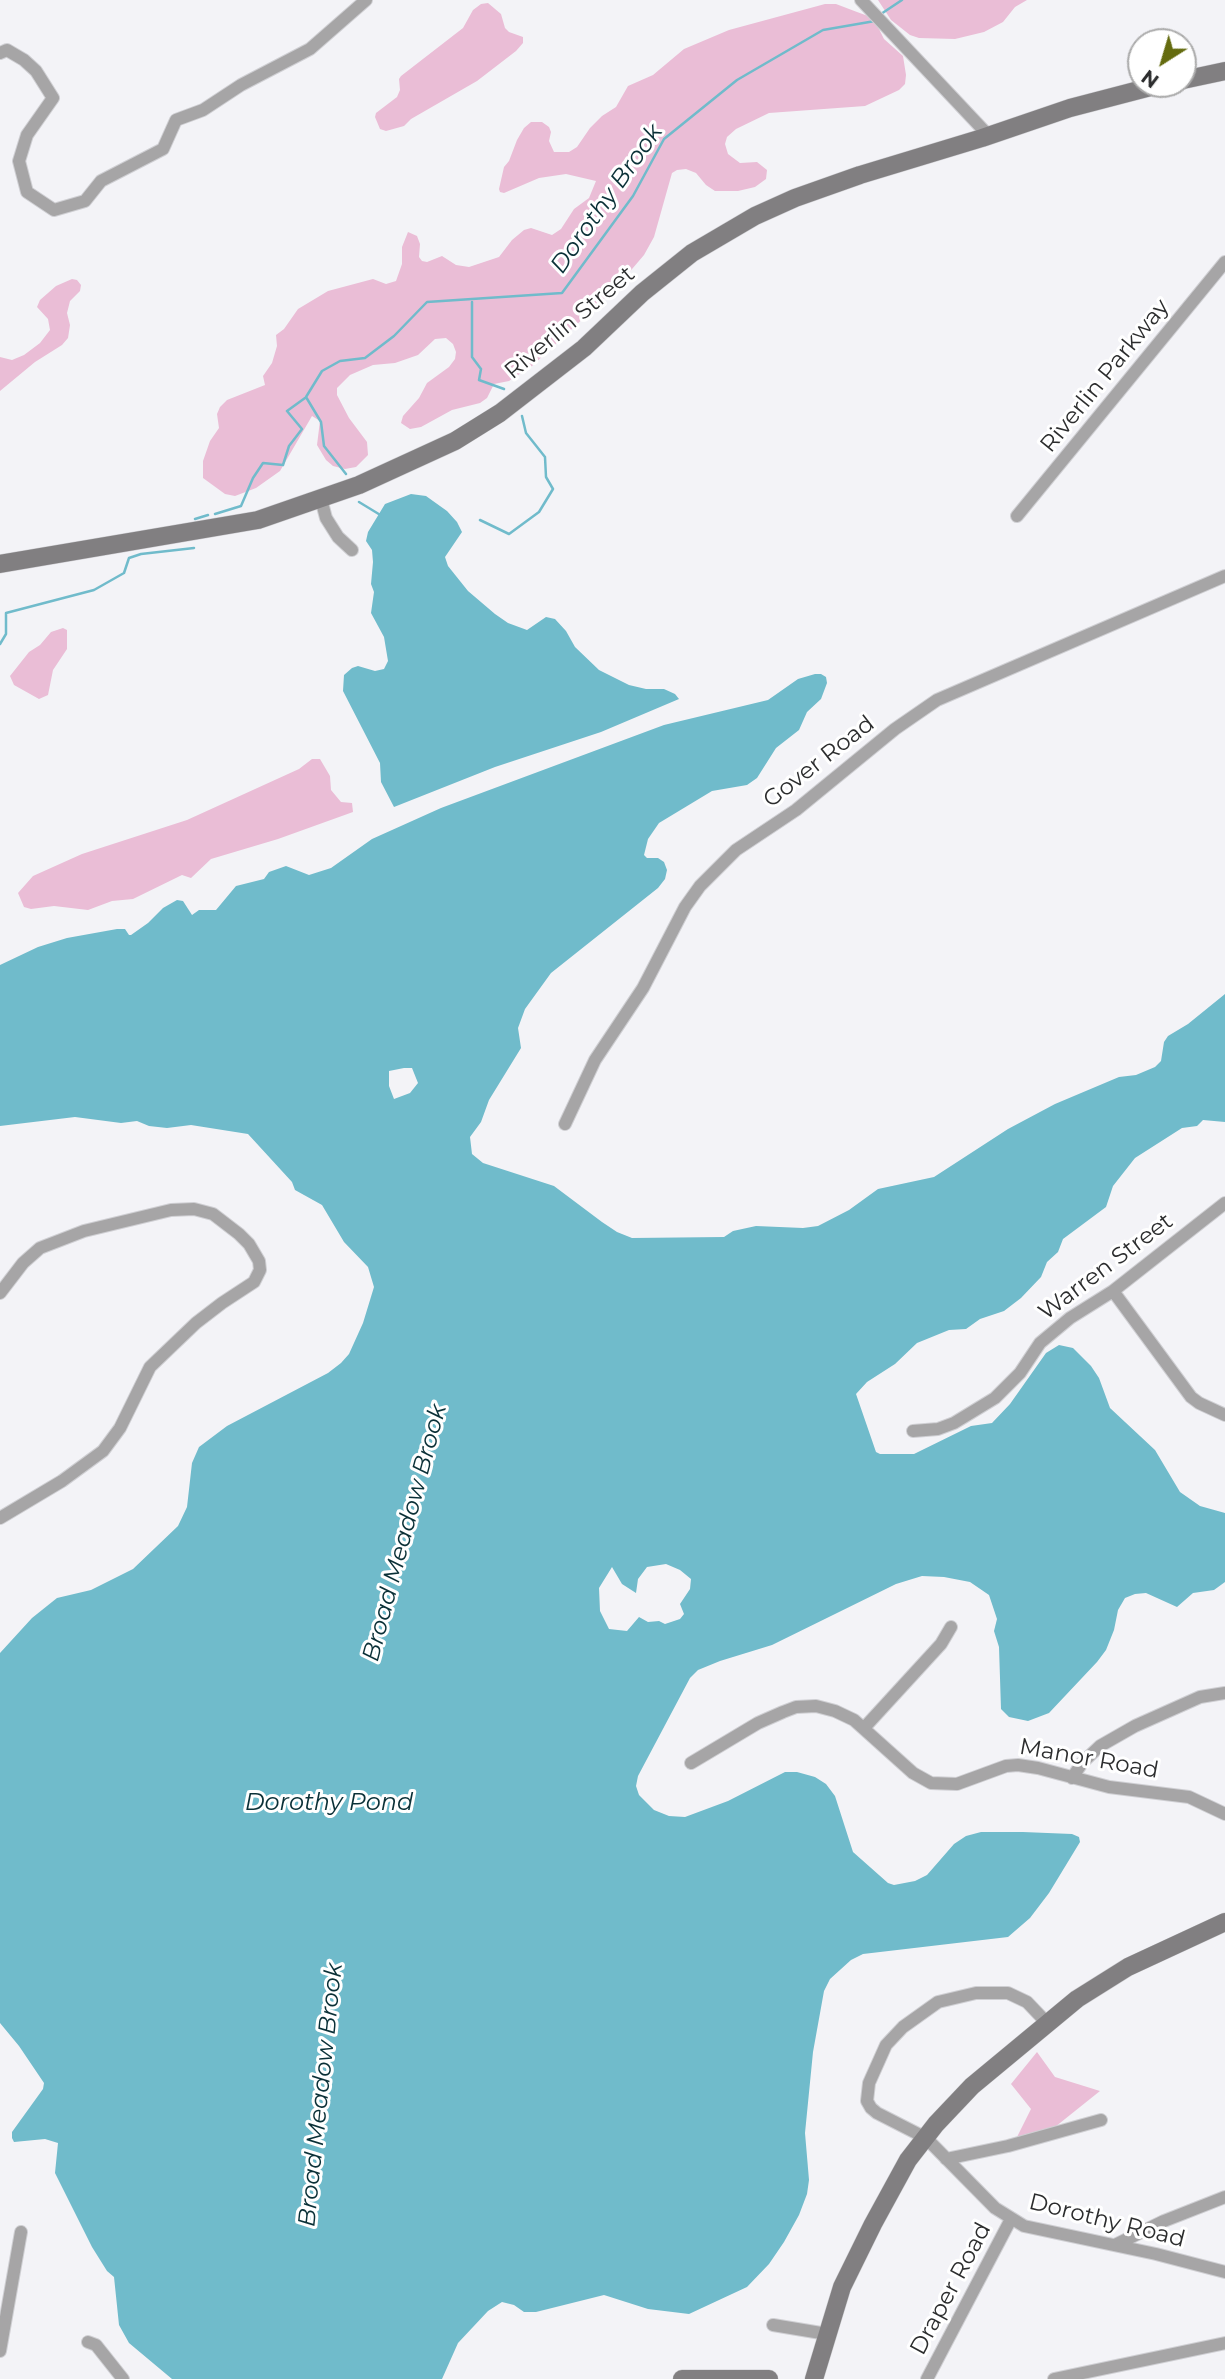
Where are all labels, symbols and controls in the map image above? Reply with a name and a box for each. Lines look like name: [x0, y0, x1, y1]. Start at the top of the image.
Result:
north arrow: [1127, 28, 1197, 98]
text: N: [1137, 65, 1163, 92]
water label: Dorothy Brook: [545, 119, 669, 279]
street label: Riverlin Street: [499, 261, 641, 385]
street label: Riverlin Parkway: [1035, 294, 1175, 458]
street label: Gover Road: [758, 710, 880, 814]
street label: Warren Street: [1033, 1208, 1179, 1326]
water label: Broad Meadow Brook: [357, 1401, 453, 1665]
street label: Manor Road: [1017, 1733, 1161, 1785]
water label: Dorothy Pond: [245, 1789, 413, 1817]
water label: Broad Meadow Brook: [293, 1962, 349, 2228]
street label: Dorothy Road: [1026, 2188, 1188, 2254]
street label: Draper Road: [905, 2218, 997, 2360]

